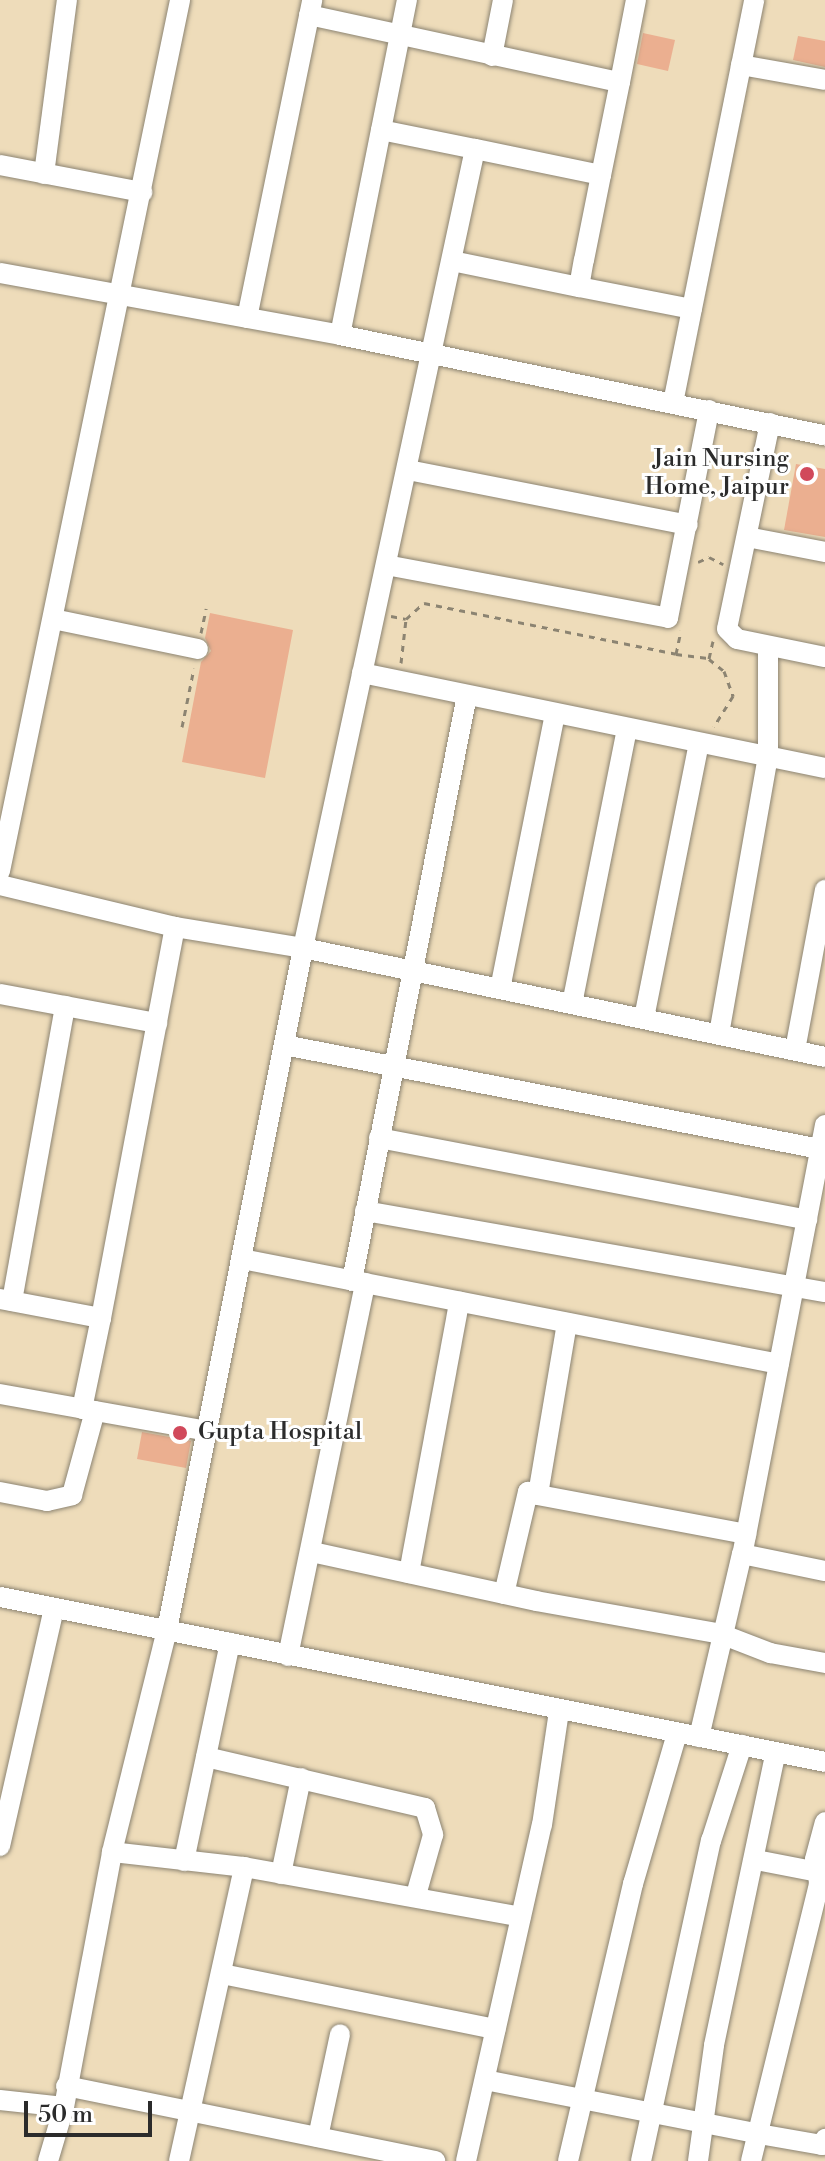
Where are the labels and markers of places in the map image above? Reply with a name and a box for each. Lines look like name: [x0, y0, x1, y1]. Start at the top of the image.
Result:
place label: Jain Nursing Home, Jaipur: [644, 446, 789, 502]
marker: Jain Nursing Home, Jaipur: [796, 463, 818, 485]
place label: Gupta Hospital: [198, 1419, 362, 1447]
marker: Gupta Hospital: [169, 1422, 191, 1444]

